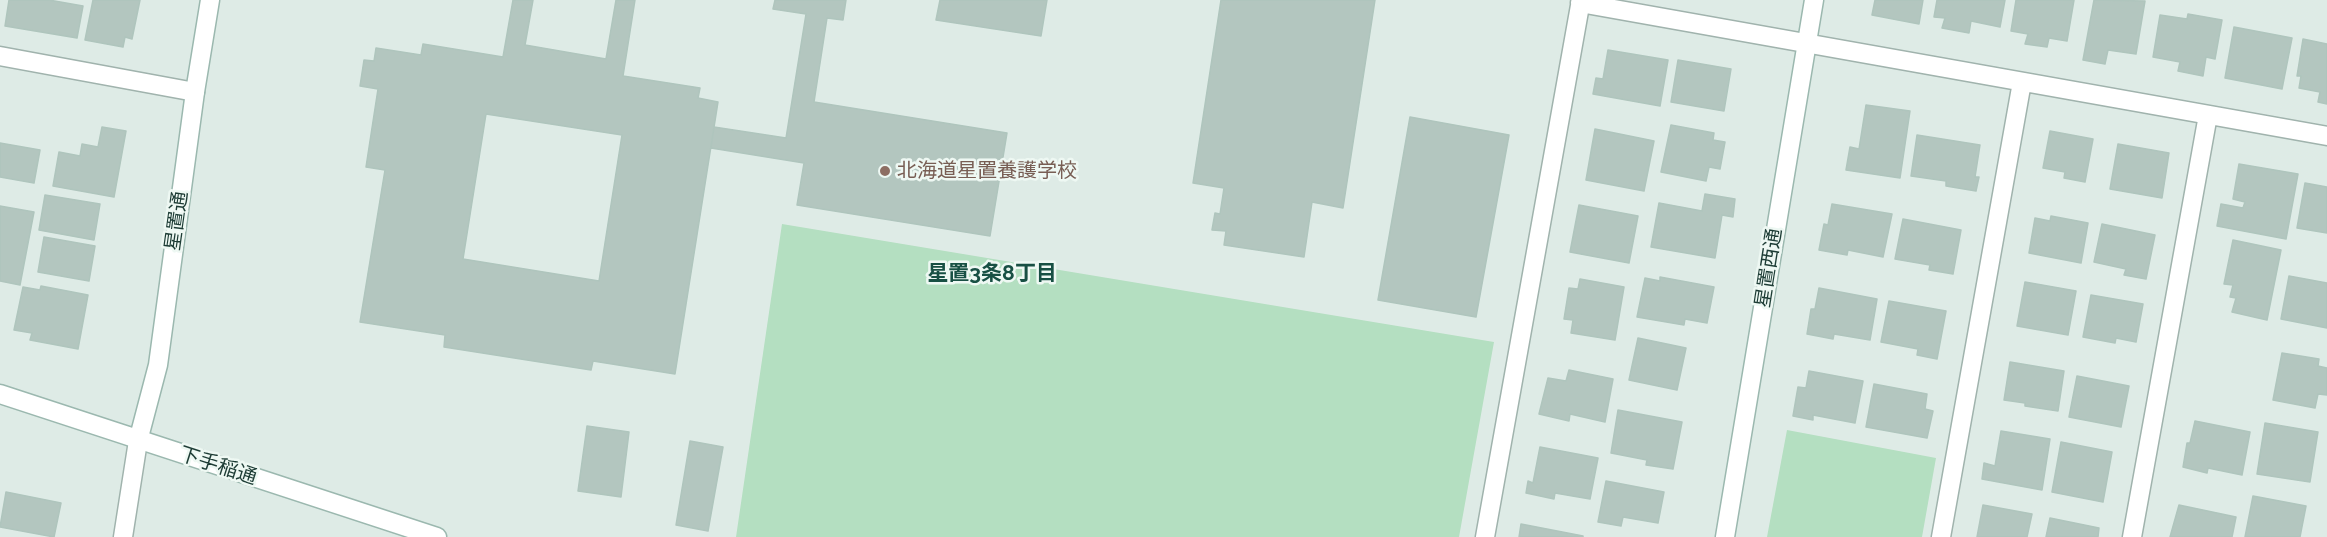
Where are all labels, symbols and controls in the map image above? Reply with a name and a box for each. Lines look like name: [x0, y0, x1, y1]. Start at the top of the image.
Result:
place label: 北海道星置養護学校: [897, 159, 1077, 183]
marker: 北海道星置養護学校: [878, 164, 892, 178]
street label: 星置通: [161, 190, 193, 252]
street label: 星置西通: [1751, 227, 1787, 309]
district label: 星置3条8丁目: [927, 261, 1057, 287]
street label: 下手稲通: [176, 442, 260, 490]

